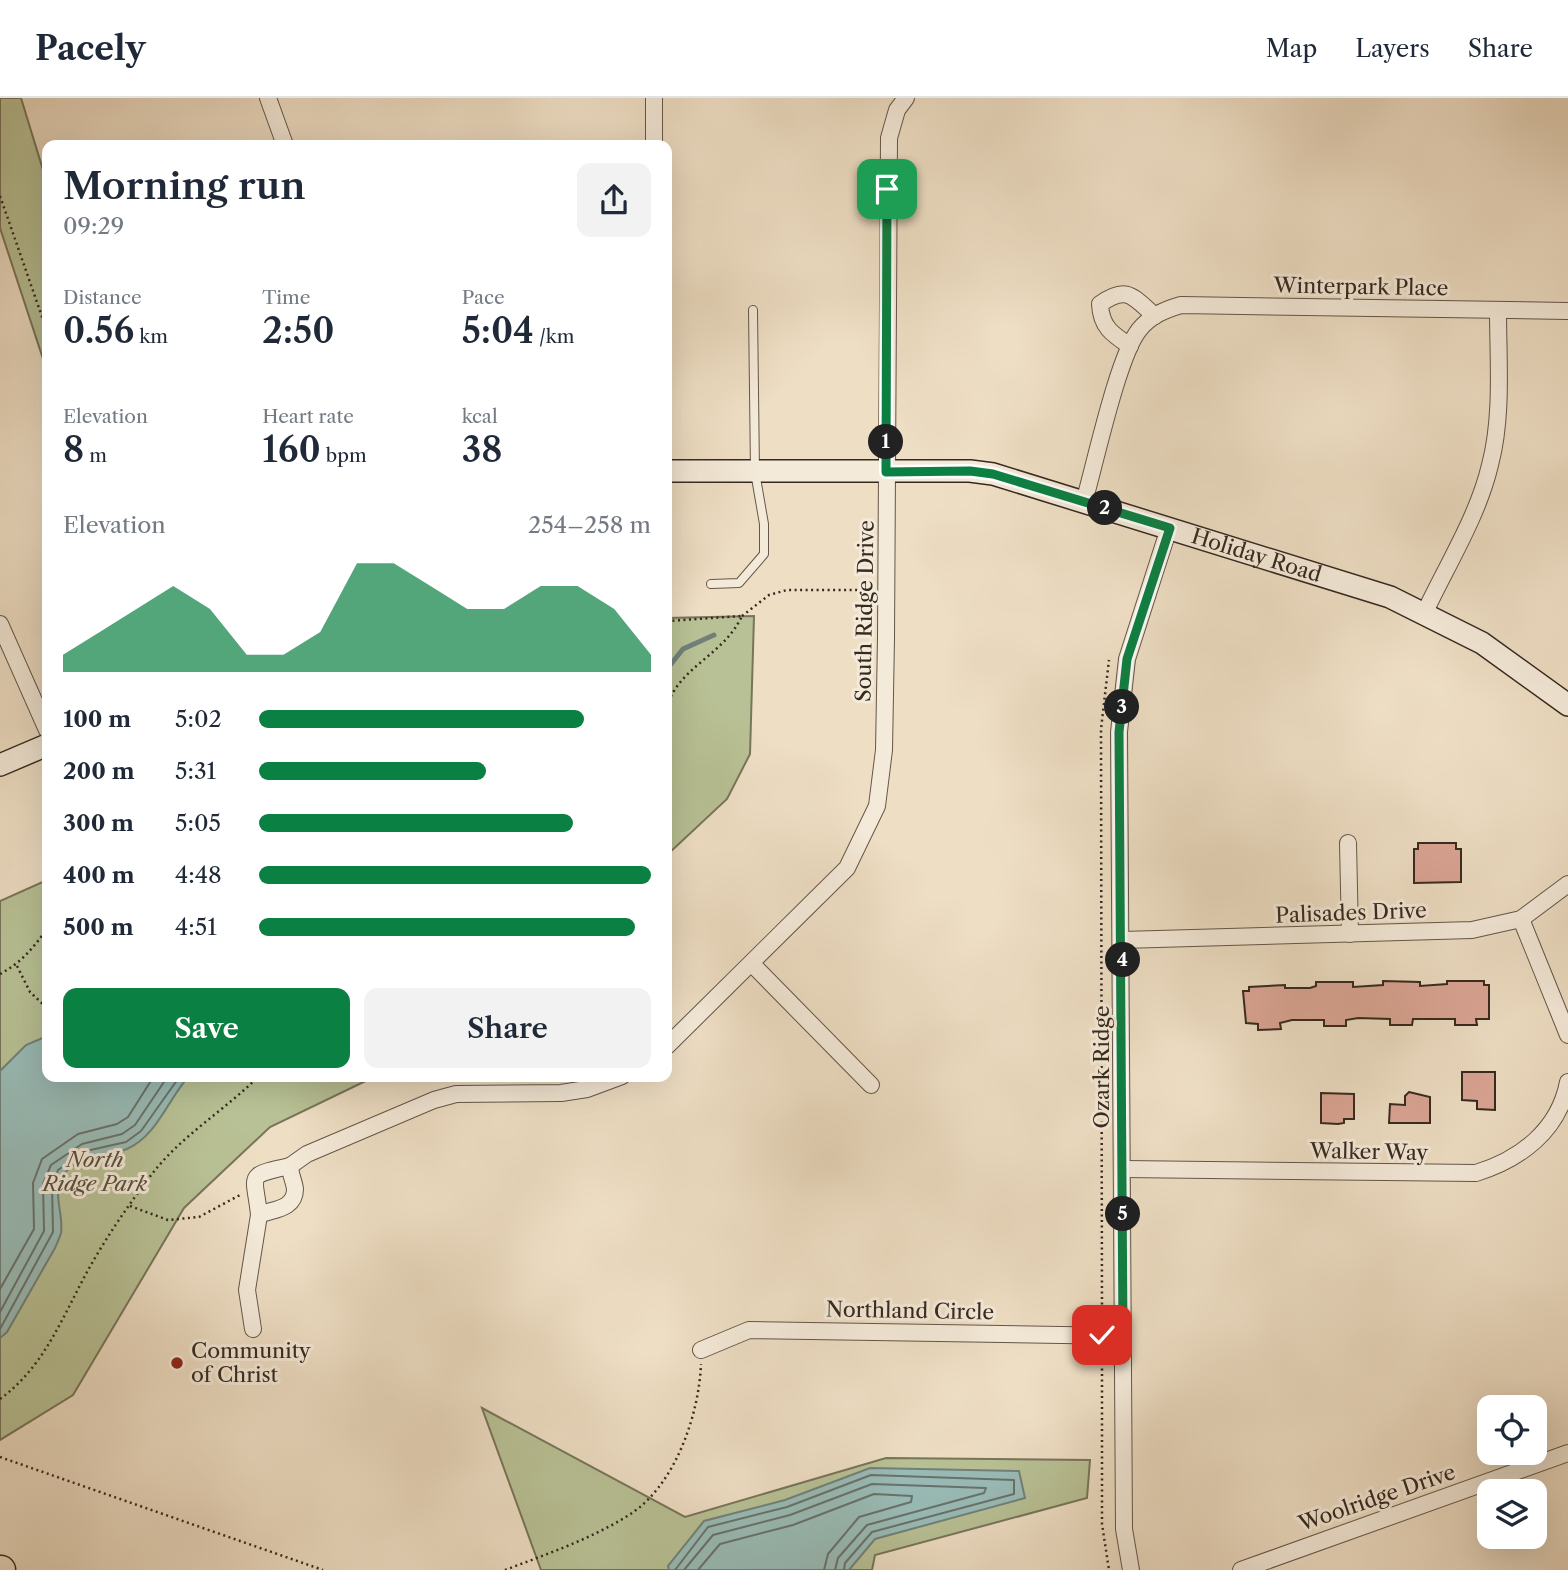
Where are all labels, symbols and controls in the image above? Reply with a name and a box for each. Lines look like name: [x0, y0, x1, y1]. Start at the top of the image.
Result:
text: Pacely: [35, 28, 146, 69]
text: Map: [1266, 34, 1317, 63]
text: Layers: [1355, 34, 1430, 63]
text: Share: [1468, 34, 1533, 63]
pin: [857, 159, 917, 219]
text: Morning run: [63, 162, 306, 209]
button: share: [577, 163, 651, 237]
icon: arrive: [868, 170, 906, 208]
text: 09:29: [63, 212, 124, 240]
street label: Winterpark Place: [1272, 272, 1449, 301]
text: Distance: [63, 286, 142, 309]
text: Time: [262, 286, 310, 309]
text: Pace: [462, 286, 505, 309]
text: 0.56: [63, 309, 134, 352]
text: 2:50: [262, 309, 335, 352]
text: 5:04: [462, 309, 534, 352]
text: km: [134, 325, 168, 348]
text: /km: [534, 325, 575, 348]
text: Elevation: [63, 405, 148, 428]
text: Heart rate: [262, 405, 354, 428]
text: kcal: [462, 405, 498, 428]
pin: 1: [868, 424, 903, 460]
text: 8: [63, 428, 84, 471]
text: 160: [262, 428, 321, 471]
text: 38: [462, 428, 503, 471]
text: 1: [881, 430, 890, 453]
text: m: [84, 444, 107, 467]
text: bpm: [321, 444, 367, 467]
pin: 2: [1088, 490, 1122, 526]
text: 2: [1099, 496, 1110, 519]
text: Elevation: [63, 511, 166, 539]
text: 254–258 m: [528, 511, 651, 539]
street label: South Ridge Drive: [850, 520, 879, 702]
street label: Holiday Road: [1188, 523, 1325, 587]
pin: 3: [1104, 690, 1140, 724]
text: 3: [1116, 695, 1127, 718]
text: 100 m: [63, 705, 131, 733]
text: 5:02: [175, 705, 222, 733]
text: 200 m: [63, 757, 135, 785]
text: 5:31: [175, 757, 216, 785]
text: 300 m: [63, 809, 134, 837]
text: 5:05: [175, 809, 221, 837]
text: 400 m: [63, 861, 135, 889]
text: 4:48: [175, 861, 222, 889]
street label: Palisades Drive: [1275, 897, 1427, 928]
text: 500 m: [63, 913, 134, 941]
text: 4:51: [175, 913, 217, 941]
pin: 4: [1106, 942, 1140, 978]
text: 4: [1117, 948, 1128, 971]
button: Save: [63, 988, 350, 1068]
button: Share: [364, 988, 651, 1068]
street label: Ozark Ridge: [1089, 1006, 1114, 1128]
street label: Walker Way: [1309, 1138, 1429, 1165]
park label: North Ridge Park: [41, 1147, 147, 1196]
pin: 5: [1106, 1196, 1140, 1232]
text: 5: [1117, 1202, 1128, 1225]
street label: Northland Circle: [826, 1297, 994, 1324]
pin: [1072, 1305, 1132, 1365]
icon: check: [1083, 1316, 1121, 1354]
place label: Community of Christ: [191, 1338, 311, 1387]
marker: Community of Christ: [169, 1355, 185, 1371]
map controls: [1477, 1395, 1547, 1549]
button: locate: [1477, 1395, 1547, 1465]
street label: Woolridge Drive: [1294, 1459, 1459, 1536]
button: layers: [1477, 1479, 1547, 1549]

